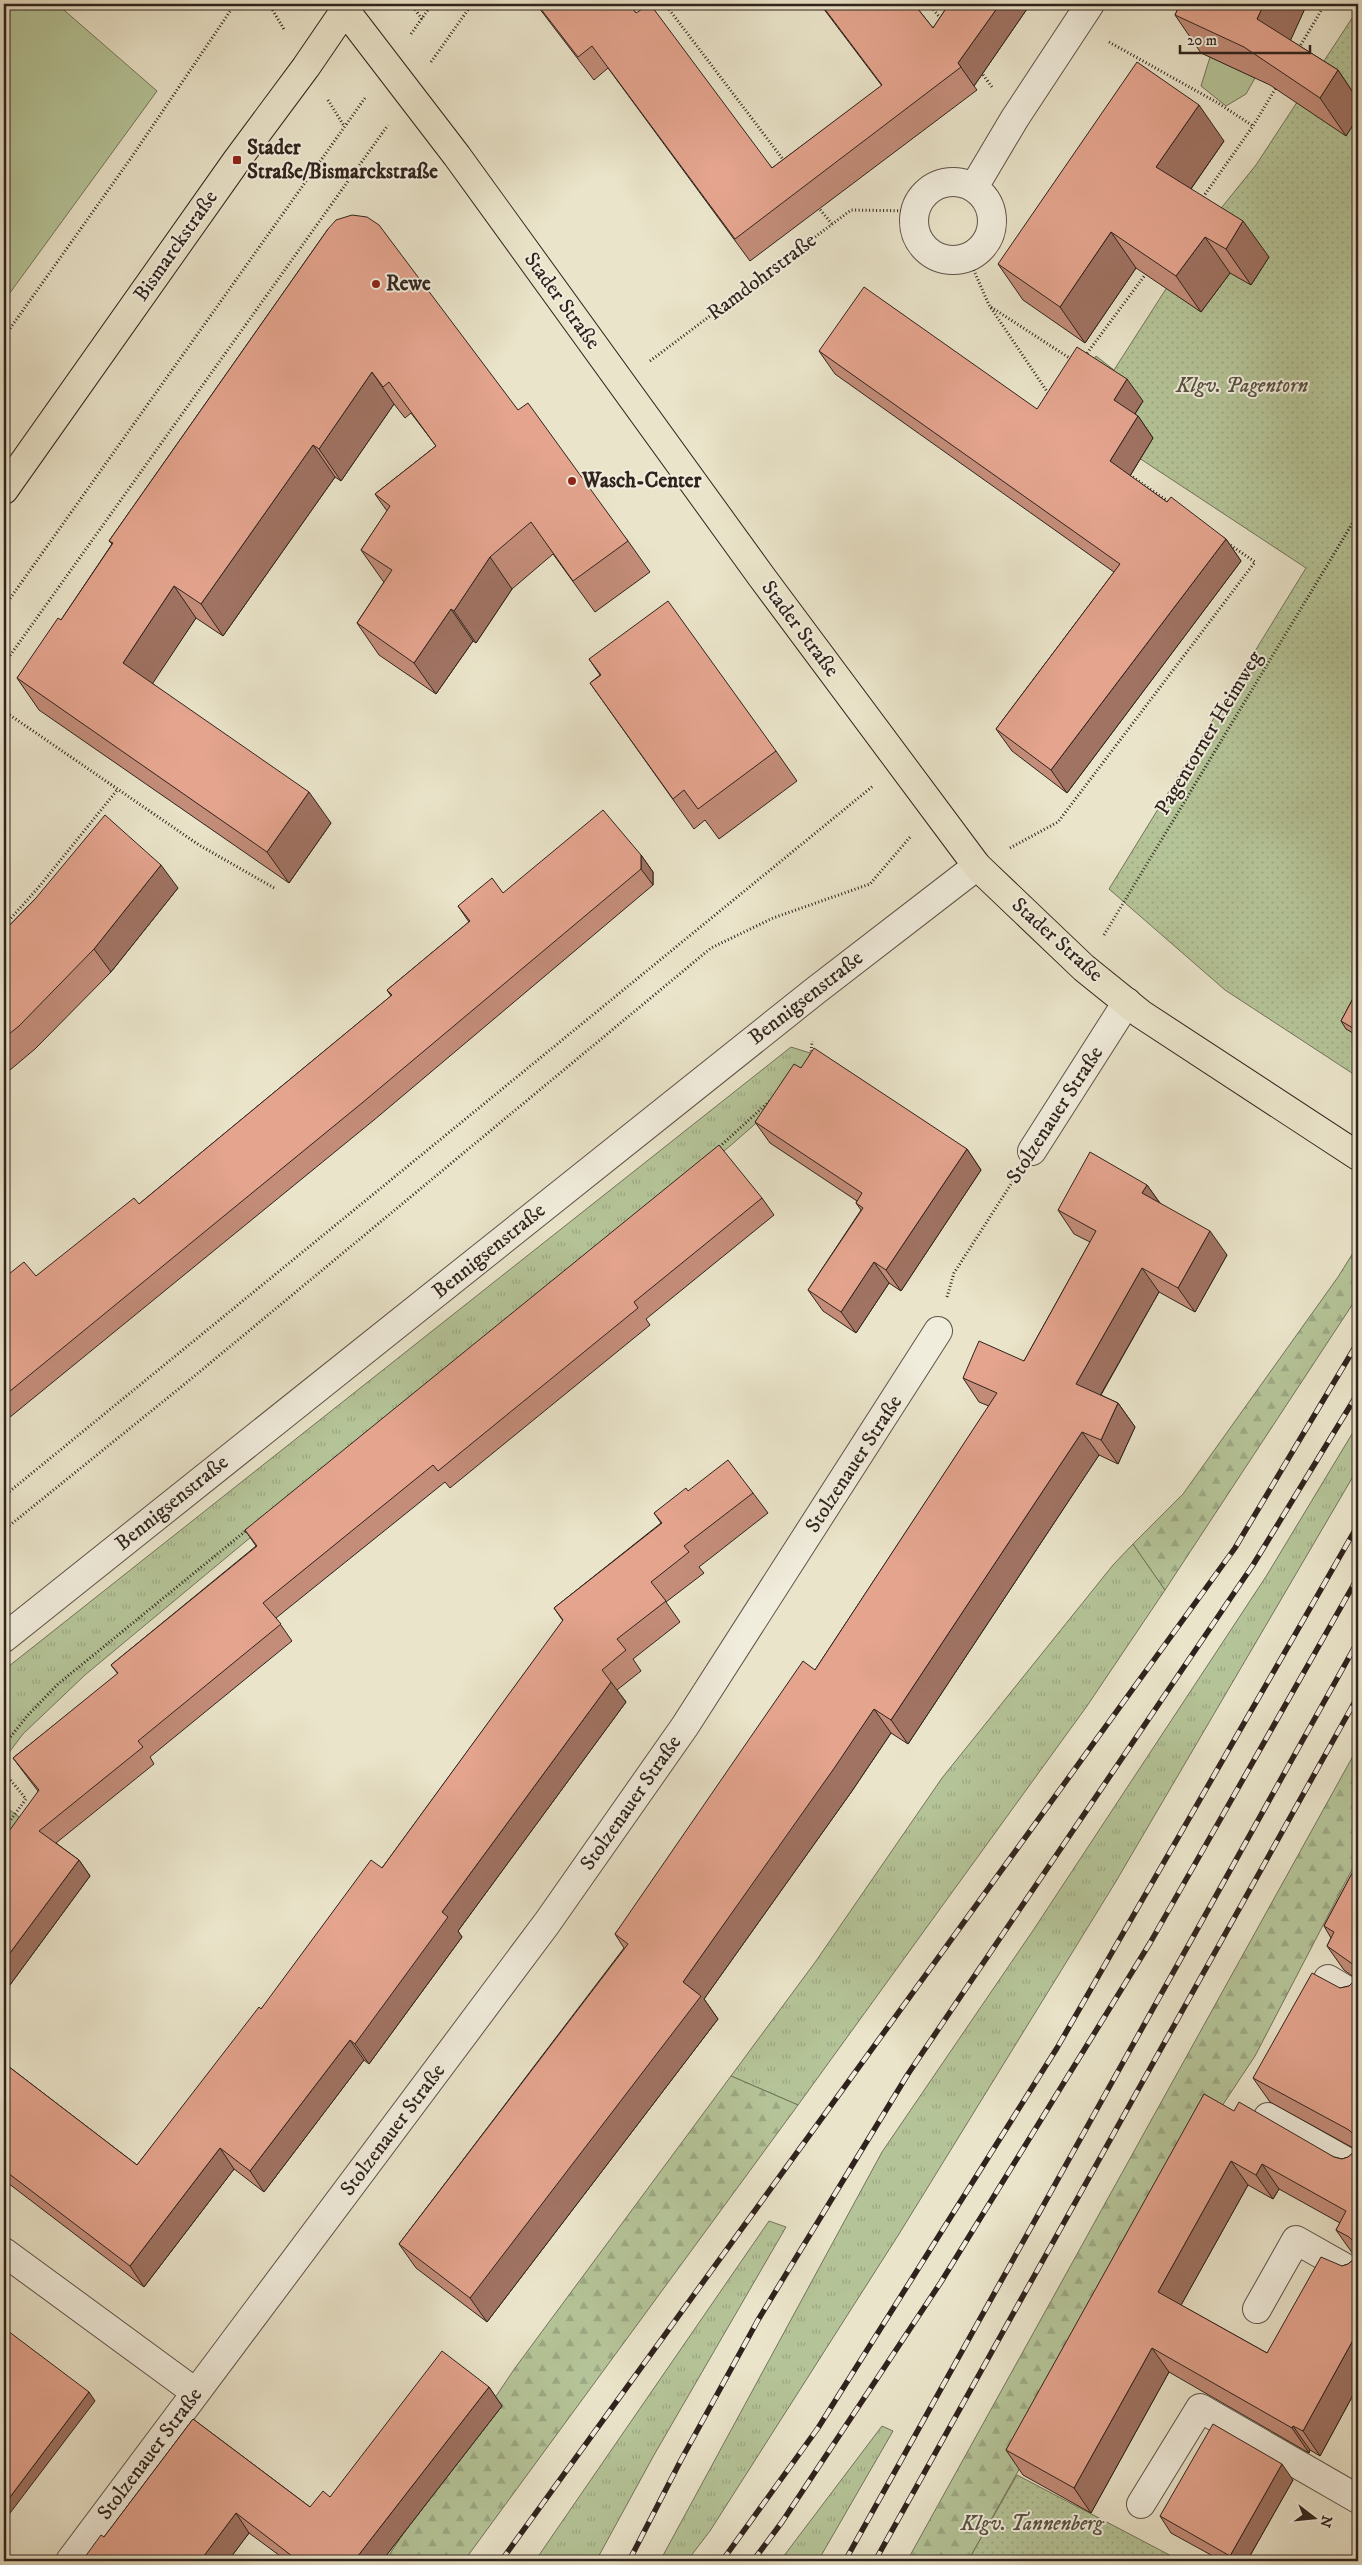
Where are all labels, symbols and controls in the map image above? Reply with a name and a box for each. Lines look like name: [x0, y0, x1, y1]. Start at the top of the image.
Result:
scale bar: [1180, 22, 1310, 54]
text: 20 m: [1187, 31, 1217, 50]
place label: Stader Straße/Bismarckstraße: [247, 135, 438, 185]
marker: Stader Straße/Bismarckstraße: [231, 154, 243, 166]
street label: Bismarckstraße: [128, 185, 224, 306]
street label: Ramdohrstraße: [702, 227, 822, 326]
street label: Stader Straße: [518, 247, 606, 355]
place label: Rewe: [386, 271, 431, 297]
marker: Rewe: [370, 278, 382, 290]
park label: Klgv. Pagentorn: [1175, 373, 1308, 399]
place label: Wasch-Center: [581, 468, 702, 494]
marker: Wasch-Center: [566, 475, 578, 487]
street label: Stader Straße: [755, 576, 845, 683]
street label: Pagentorner Heimweg: [1150, 646, 1269, 820]
street label: Stader Straße: [1006, 892, 1108, 988]
street label: Bennigsenstraße: [744, 945, 869, 1051]
street label: Stolzenauer Straße: [1001, 1041, 1109, 1189]
street label: Bennigsenstraße: [427, 1197, 551, 1305]
street label: Stolzenauer Straße: [800, 1390, 908, 1538]
street label: Bennigsenstraße: [110, 1449, 234, 1557]
street label: Stolzenauer Straße: [575, 1730, 687, 1876]
street label: Stolzenauer Straße: [335, 2058, 451, 2201]
street label: Stolzenauer Straße: [92, 2382, 208, 2525]
north arrow: [1290, 2492, 1340, 2542]
park label: Klgv. Tannenberg: [960, 2511, 1105, 2537]
text: N: [1315, 2513, 1336, 2530]

